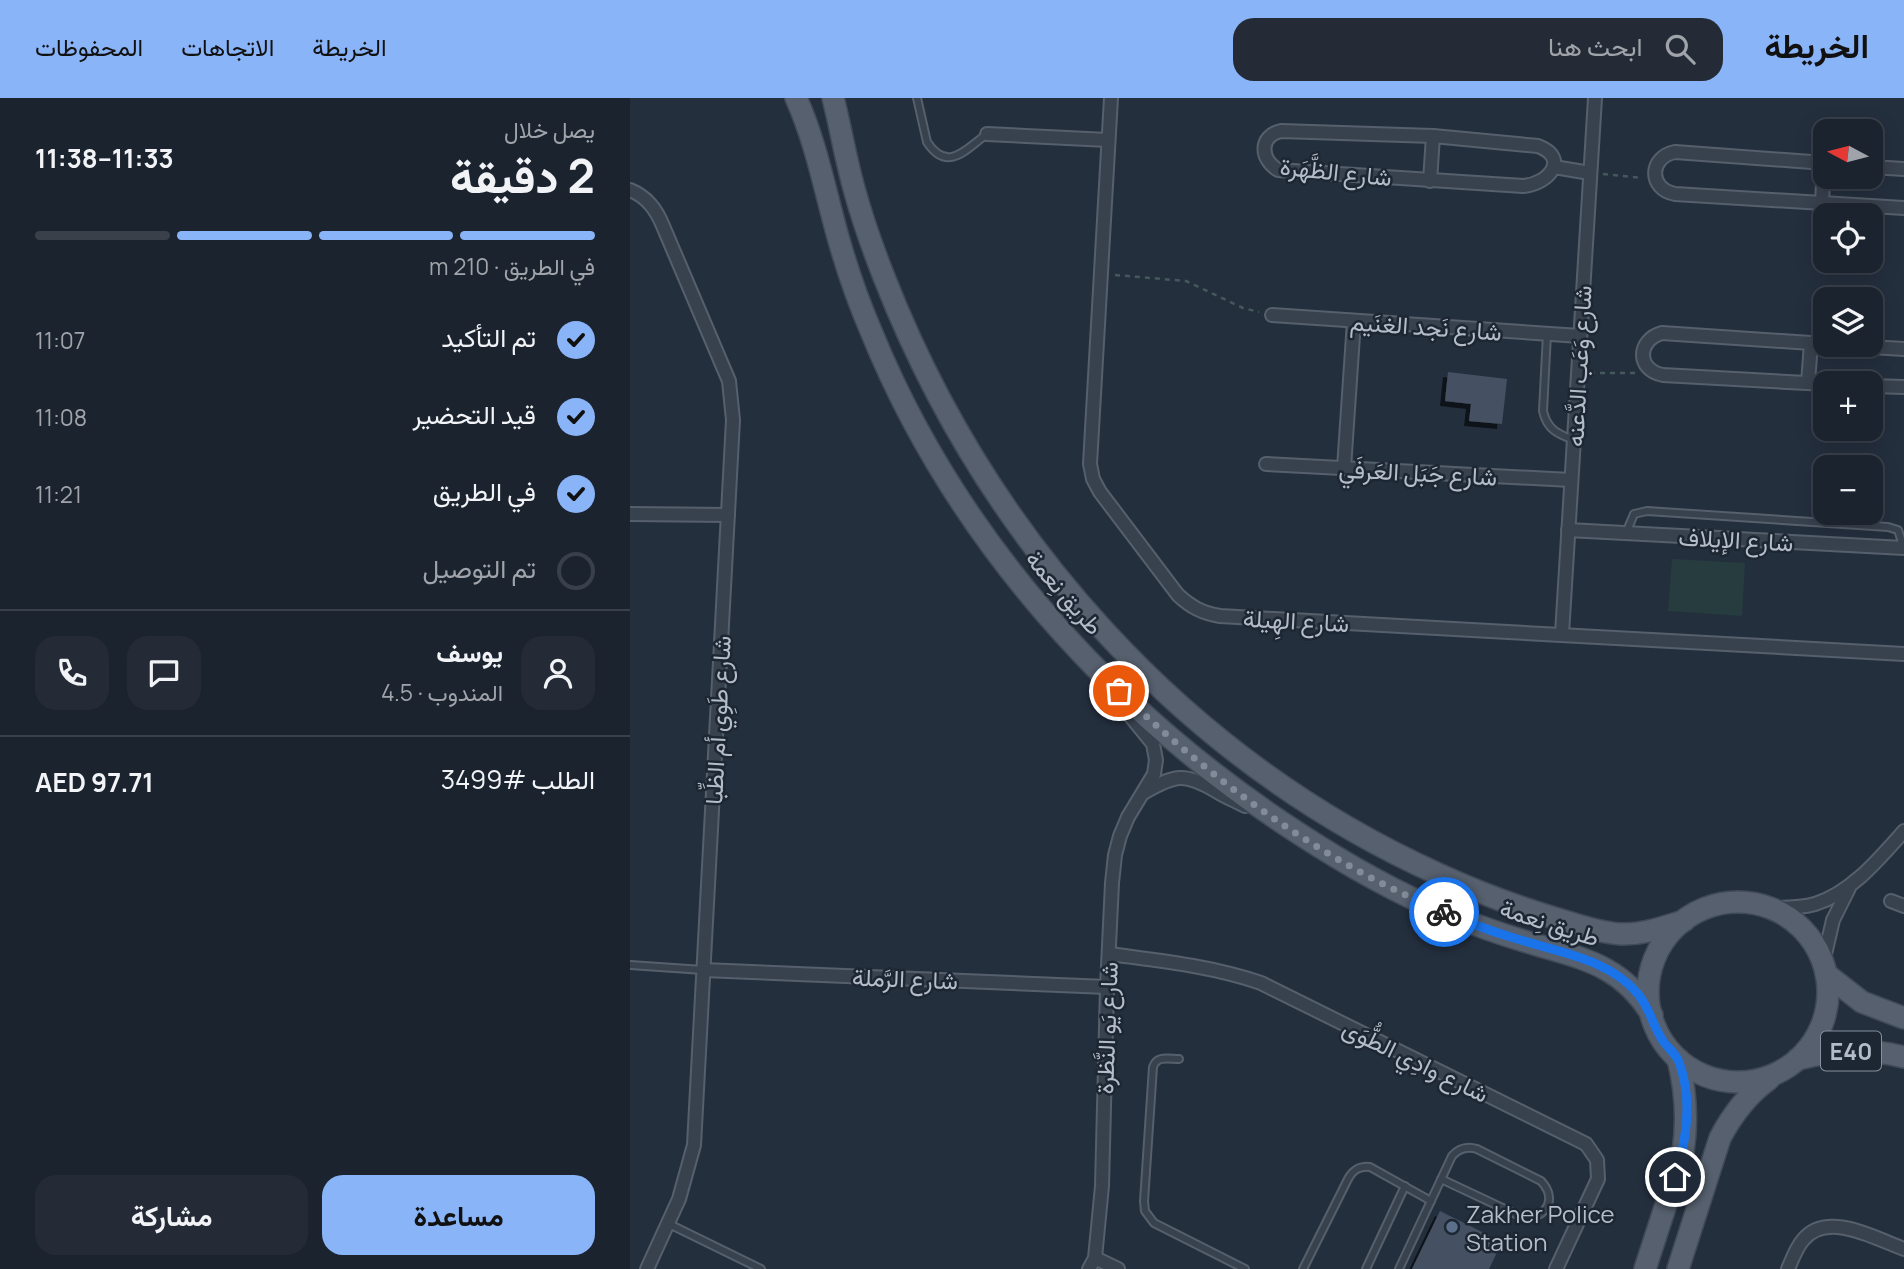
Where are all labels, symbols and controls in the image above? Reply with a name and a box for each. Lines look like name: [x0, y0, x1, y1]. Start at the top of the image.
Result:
search box: [1233, 18, 1723, 81]
text: الخريطة: [1765, 23, 1869, 68]
text: ابحث هنا: [1548, 28, 1643, 64]
text: المحفوظات: [35, 30, 143, 63]
text: الاتجاهات: [181, 30, 274, 63]
text: الخريطة: [312, 30, 387, 63]
icon: search: [1661, 30, 1699, 68]
text: يصل خلال: [504, 113, 595, 145]
north arrow: [1813, 119, 1883, 189]
map controls: [1813, 119, 1883, 525]
text: 11:33–11:38: [35, 140, 174, 176]
text: 2 دقيقة: [450, 144, 595, 207]
street label: شارع الظَّهَرة: [1278, 149, 1394, 194]
button: locate: [1813, 203, 1883, 273]
text: في الطريق · 210 m: [429, 250, 595, 282]
street label: شارع وَعَب الدَّعنه: [1557, 284, 1600, 448]
button: layers: [1813, 287, 1883, 357]
street label: شارع نَجد الغنَيم: [1349, 304, 1503, 349]
text: تم التأكيد: [441, 319, 536, 355]
icon: check: [557, 321, 595, 359]
text: 11:07: [35, 324, 85, 356]
button: +: [1813, 371, 1883, 441]
text: قيد التحضير: [412, 396, 536, 432]
icon: check: [557, 398, 595, 436]
text: 11:08: [35, 401, 87, 433]
street label: شارع جَبَل العَرفَي: [1338, 451, 1498, 497]
button: −: [1813, 455, 1883, 525]
text: في الطريق: [433, 473, 536, 509]
icon: check: [557, 475, 595, 513]
text: 11:21: [35, 478, 82, 510]
street label: شارع الإيلاف: [1678, 520, 1794, 559]
street label: طريق نِعمة: [1019, 543, 1111, 641]
text: تم التوصيل: [422, 550, 536, 586]
street label: شارع الهِيلة: [1242, 601, 1350, 644]
text: يوسف: [436, 634, 503, 670]
street label: شارع طَوِي أم الظِّبا: [696, 635, 742, 805]
button: phone: [35, 636, 109, 710]
button: chat: [127, 636, 201, 710]
button: person: [521, 636, 595, 710]
pin: [1089, 661, 1149, 721]
icon: bag: [1100, 672, 1138, 710]
text: المندوب · 4.5: [381, 676, 503, 708]
text: الطلب #3499: [441, 761, 595, 797]
text: AED 97.71: [35, 764, 154, 800]
courier: [1409, 877, 1479, 947]
street label: طريق نِعمة: [1496, 890, 1604, 954]
icon: bike: [1425, 893, 1463, 931]
street label: شارع الرَّملة: [852, 960, 958, 997]
street label: شارع يَو النَّظرة: [1087, 961, 1126, 1095]
street label: شارع وادِي الطُّوَى: [1336, 1009, 1495, 1113]
road number: E40: [1821, 1032, 1881, 1070]
pin: [1645, 1147, 1705, 1207]
icon: home: [1656, 1158, 1694, 1196]
button: مشاركة: [35, 1175, 308, 1255]
button: مساعدة: [322, 1175, 595, 1255]
place label: Zakher Police Station: [1466, 1197, 1614, 1258]
marker: Zakher Police Station: [1444, 1219, 1460, 1235]

